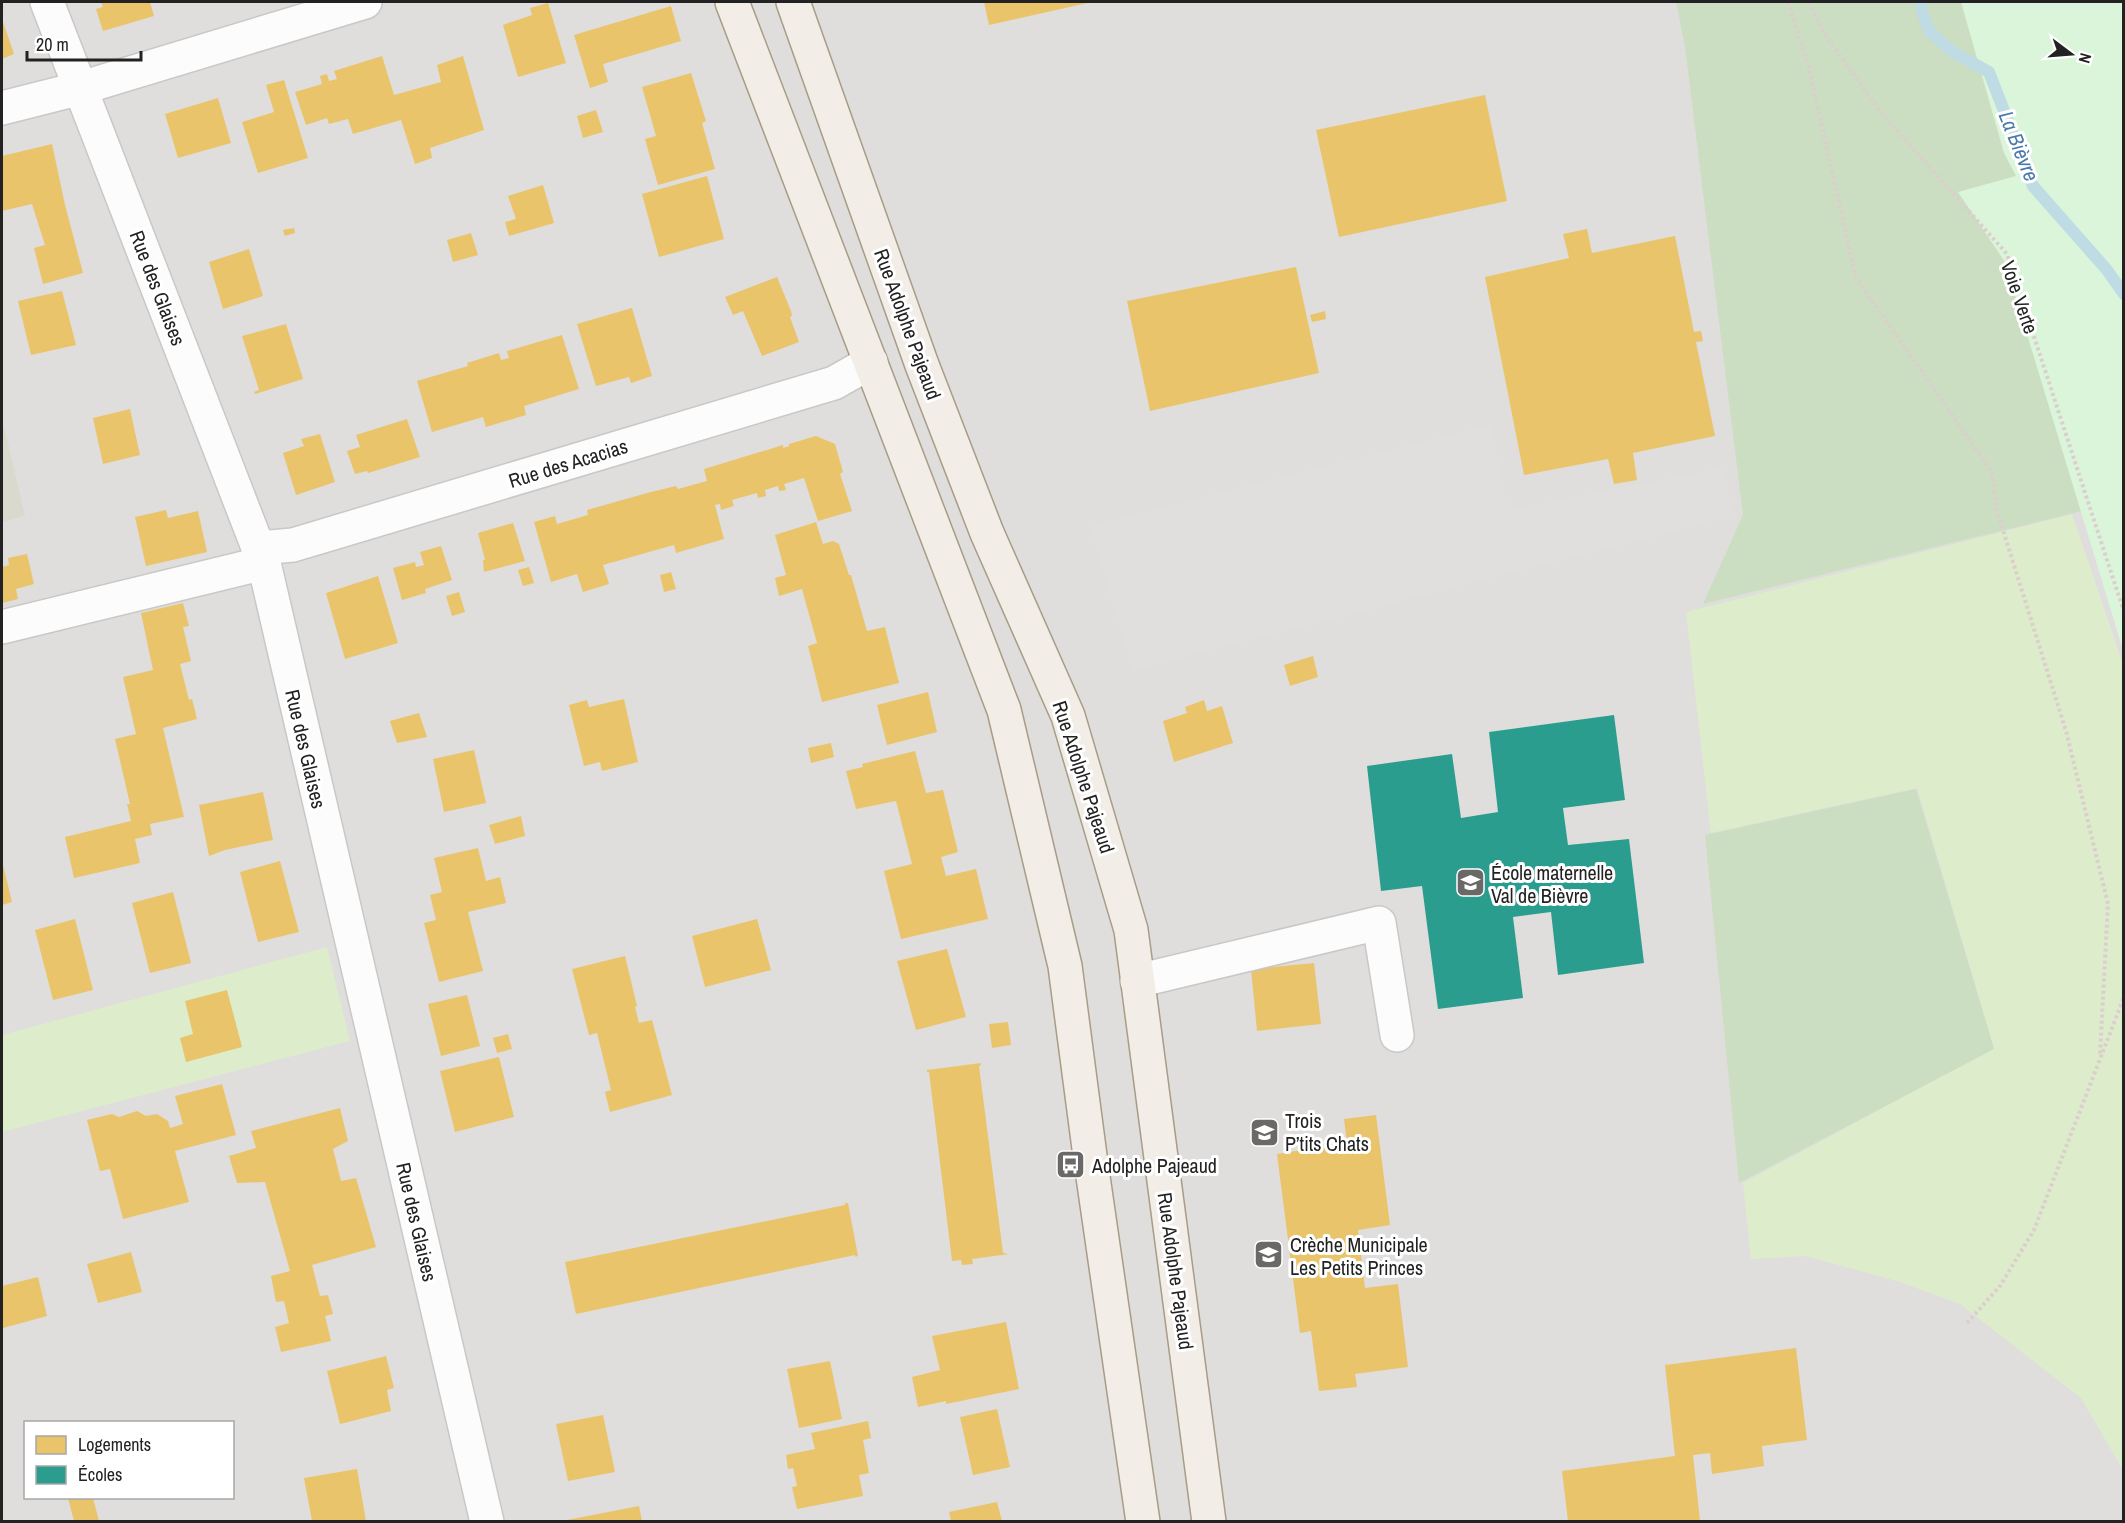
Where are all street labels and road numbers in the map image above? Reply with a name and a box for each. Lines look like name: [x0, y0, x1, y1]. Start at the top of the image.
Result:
street label: Rue des Glaises: [124, 227, 192, 349]
street label: Rue Adolphe Pajeaud: [868, 245, 948, 403]
street label: Voie Verte: [1995, 257, 2045, 337]
street label: Rue des Acacias: [505, 432, 631, 494]
street label: Rue des Glaises: [279, 687, 333, 811]
street label: Rue Adolphe Pajeaud: [1047, 697, 1121, 857]
street label: Rue des Glaises: [390, 1160, 444, 1284]
street label: Rue Adolphe Pajeaud: [1152, 1191, 1200, 1351]

